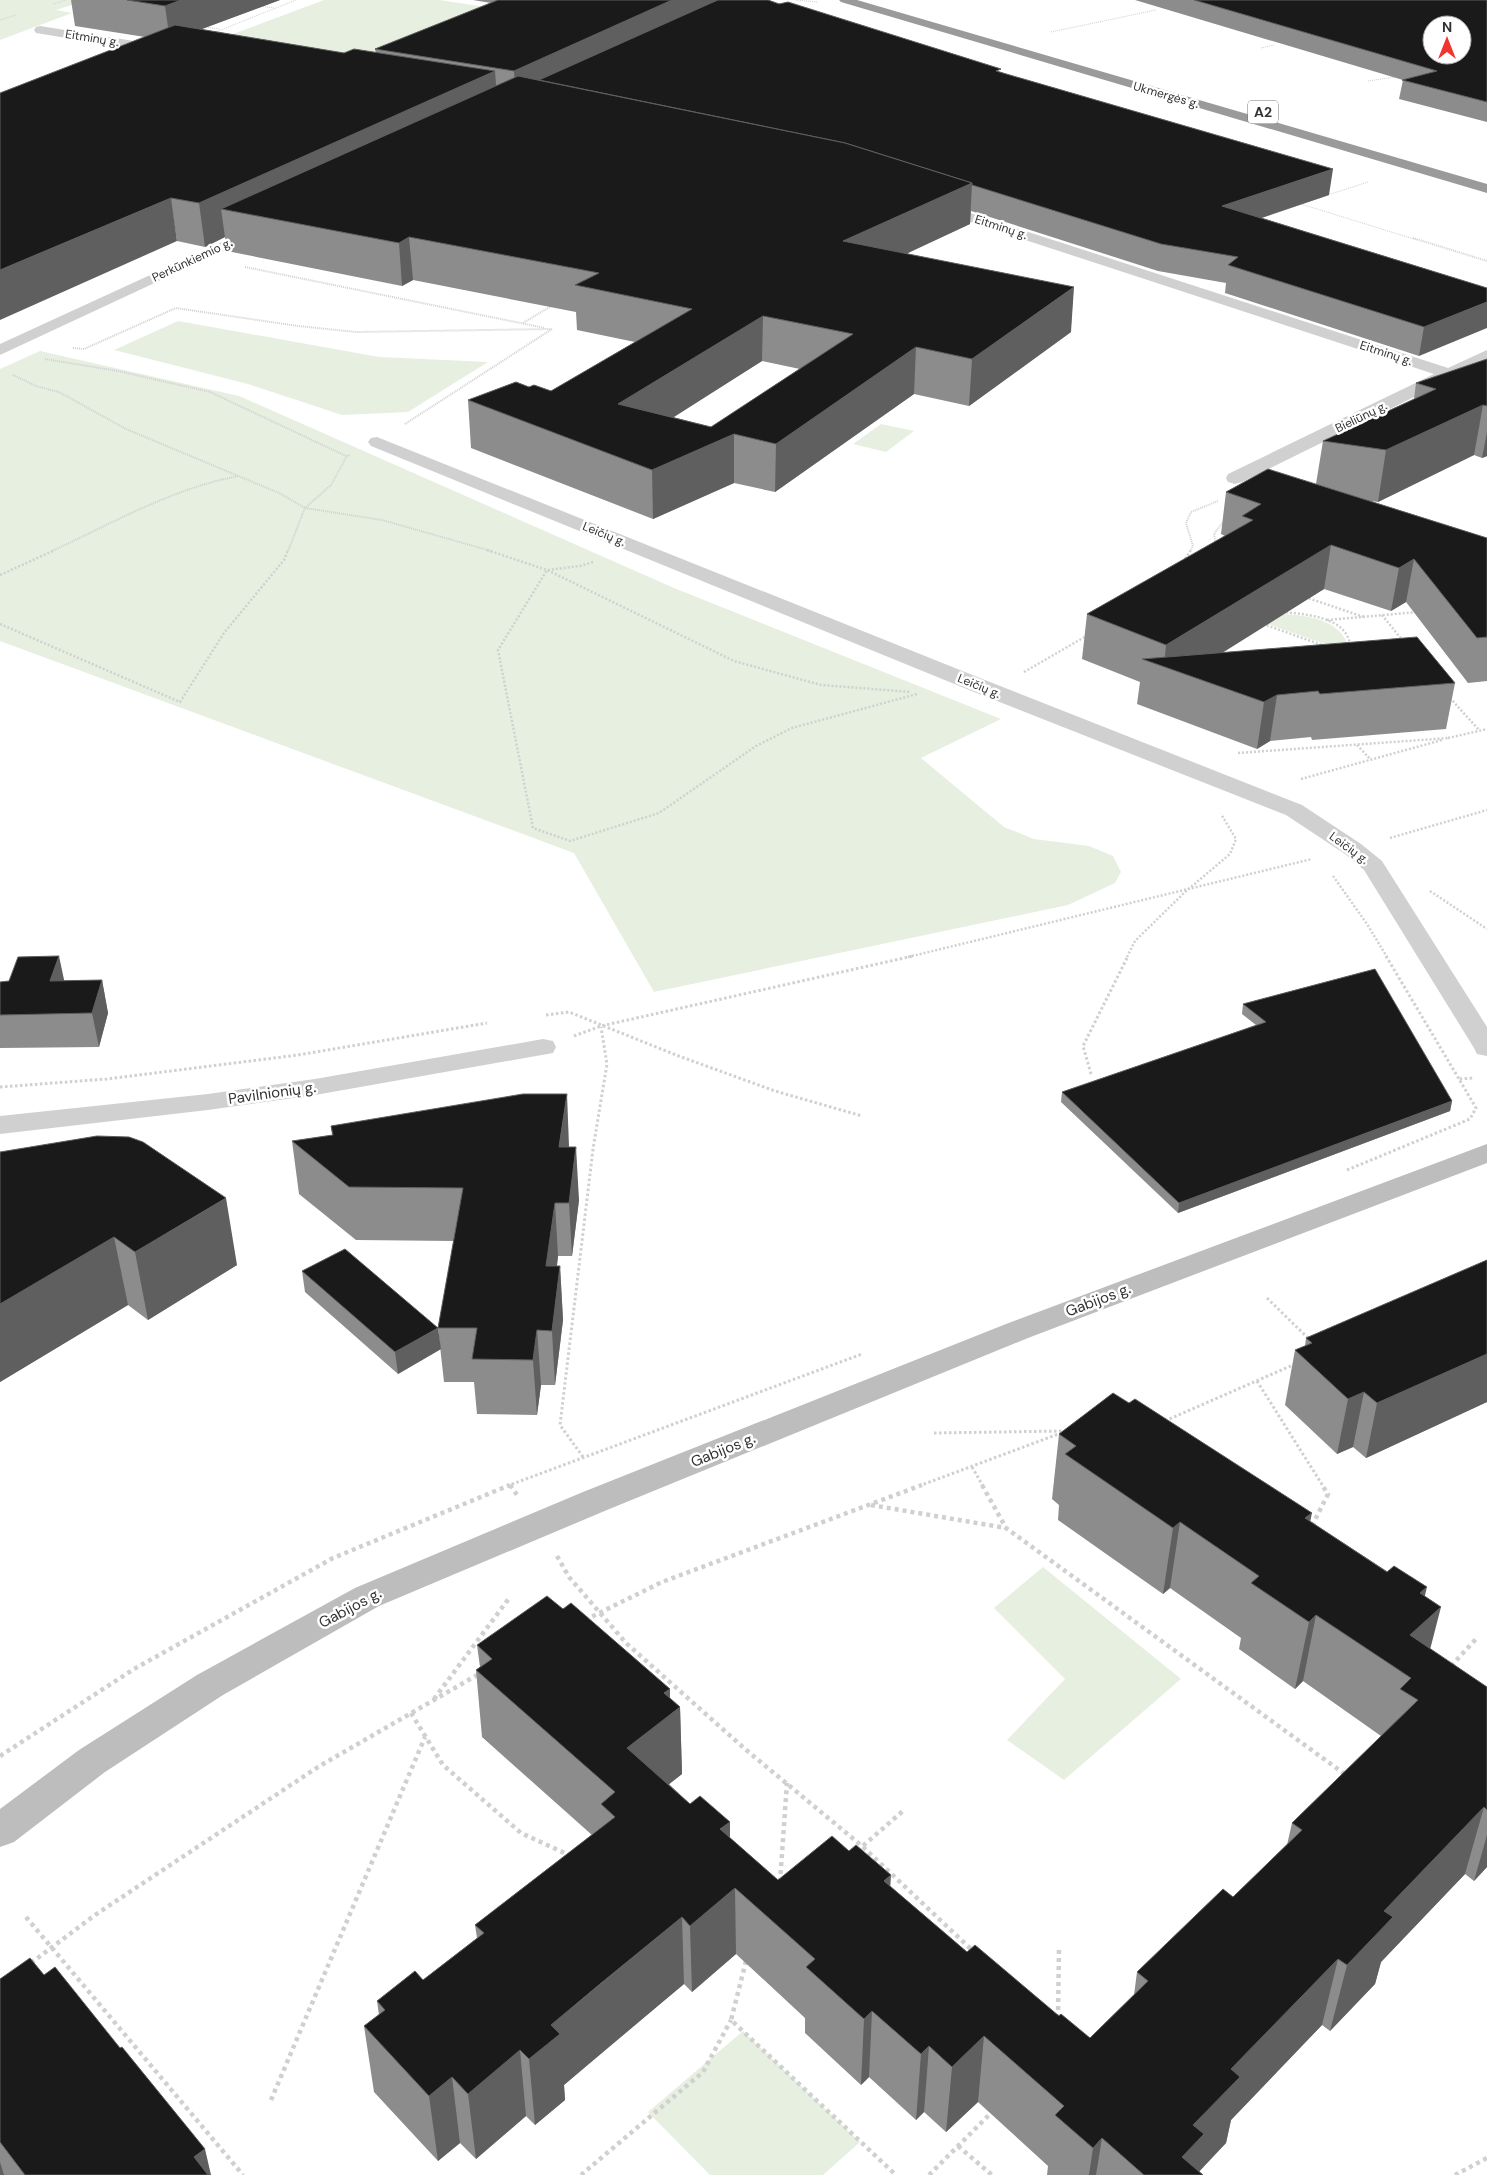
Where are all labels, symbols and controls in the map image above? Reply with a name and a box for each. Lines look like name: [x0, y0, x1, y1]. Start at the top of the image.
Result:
north arrow: [1422, 15, 1472, 65]
text: N: [1442, 18, 1452, 36]
street label: Eitminų g.: [64, 26, 120, 50]
street label: Ukmergės g.: [1131, 78, 1201, 112]
road number: A2: [1248, 100, 1278, 124]
street label: Eitminų g.: [973, 211, 1029, 243]
street label: Perkūnkiemio g.: [149, 234, 235, 286]
street label: Eitminų g.: [1358, 337, 1414, 369]
street label: Bieliūnų g.: [1333, 398, 1389, 436]
street label: Leičių g.: [580, 518, 628, 550]
street label: Leičių g.: [955, 670, 1003, 702]
street label: Leičių g.: [1326, 828, 1372, 868]
street label: Pavilnionių g.: [227, 1077, 317, 1109]
street label: Gabijos g.: [1063, 1278, 1133, 1322]
street label: Gabijos g.: [688, 1428, 758, 1472]
street label: Gabijos g.: [315, 1583, 385, 1633]

